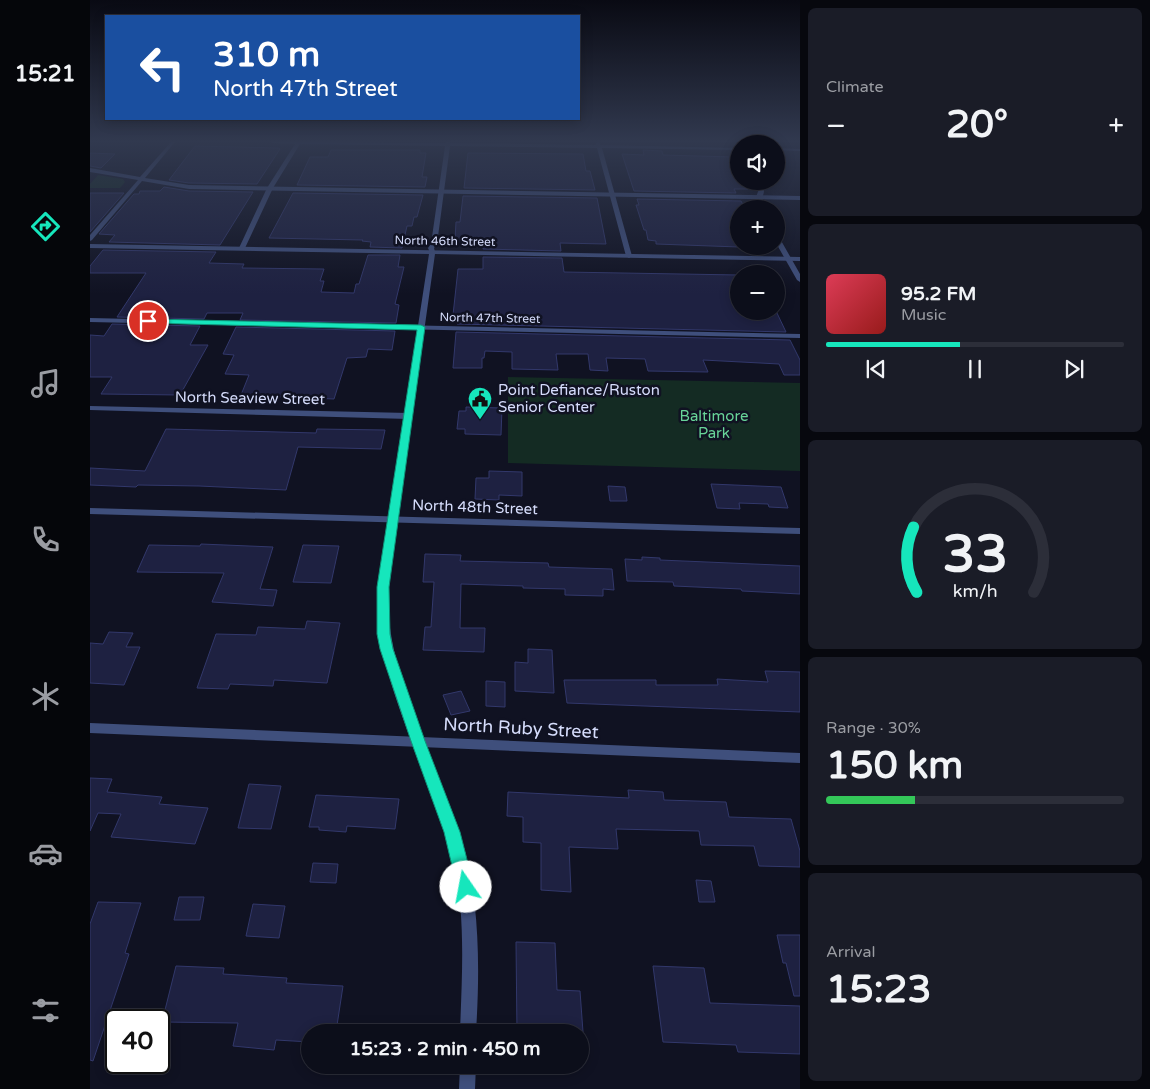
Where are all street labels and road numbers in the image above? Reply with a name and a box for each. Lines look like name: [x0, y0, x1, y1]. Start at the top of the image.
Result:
street label: North 46th Street: [395, 233, 496, 249]
street label: North 47th Street: [440, 310, 541, 326]
street label: North Seaview Street: [175, 388, 326, 408]
street label: North 48th Street: [412, 496, 539, 518]
street label: North Ruby Street: [443, 713, 599, 743]

